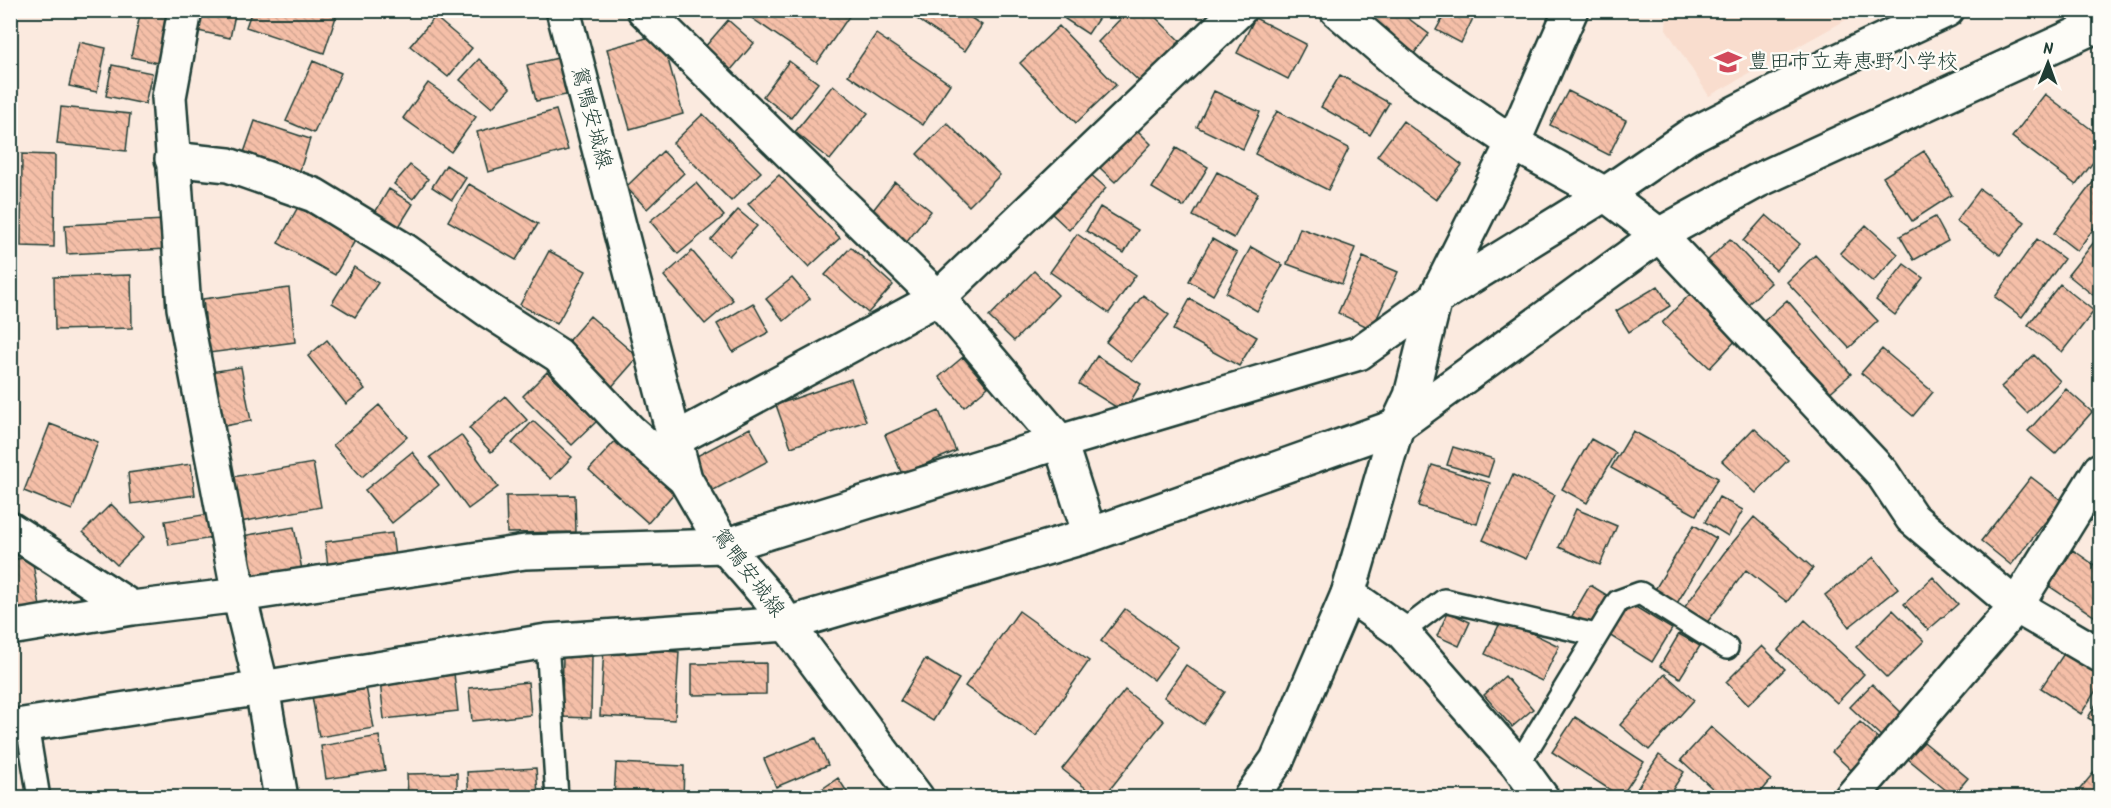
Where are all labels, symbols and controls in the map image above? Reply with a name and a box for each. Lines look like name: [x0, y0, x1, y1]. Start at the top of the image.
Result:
north arrow: [2018, 33, 2078, 93]
text: N: [2043, 37, 2054, 62]
place label: 豊田市立寿恵野小学校: [1748, 46, 1958, 79]
school or university icon: 豊田市立寿恵野小学校: [1713, 47, 1743, 77]
street label: 鴛鴨安城線: [561, 63, 621, 173]
street label: 鴛鴨安城線: [703, 521, 793, 625]

